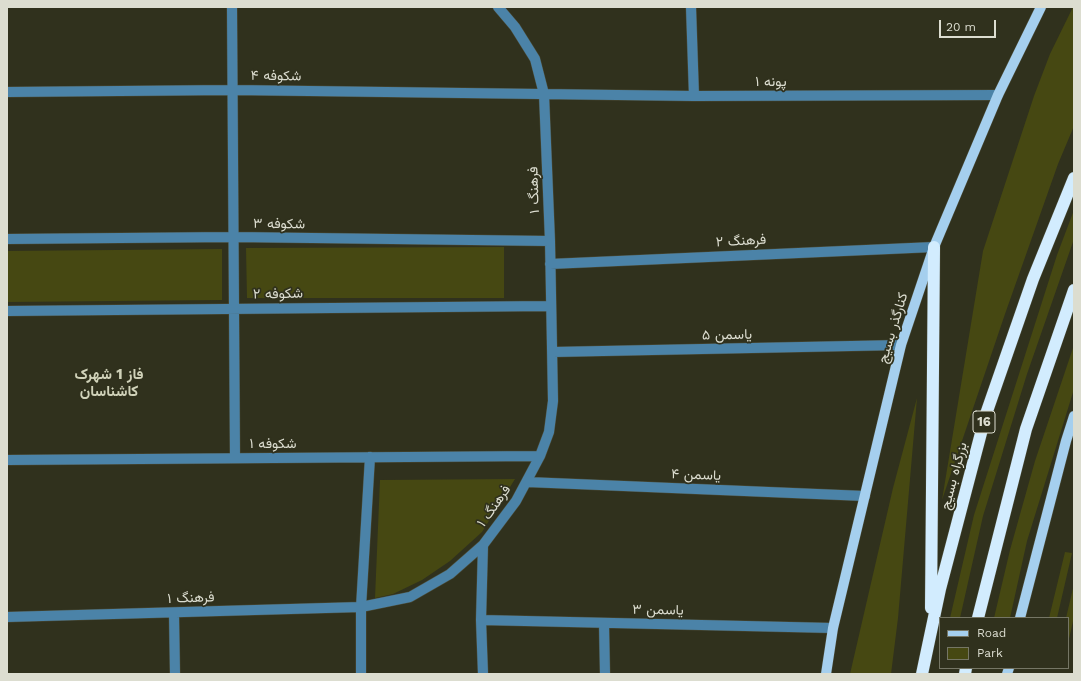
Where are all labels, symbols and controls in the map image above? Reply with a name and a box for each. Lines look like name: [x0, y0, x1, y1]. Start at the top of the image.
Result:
scale bar: [941, 12, 998, 38]
text: 20 m: [946, 20, 976, 34]
street label: شکوفه ۴: [250, 67, 302, 85]
street label: پونه ۱: [755, 74, 787, 90]
street label: فرهنگ ۱: [525, 166, 543, 214]
street label: شکوفه ۳: [253, 215, 305, 233]
street label: فرهنگ ۲: [715, 231, 767, 251]
street label: شکوفه ۲: [253, 285, 303, 303]
street label: کنارگذر بسیج: [874, 291, 912, 365]
street label: یاسمن ۵: [702, 326, 752, 344]
district label: فاز 1 شهرک کاشناسان: [74, 366, 144, 401]
road number: 16: [973, 411, 995, 433]
street label: شکوفه ۱: [250, 436, 296, 452]
street label: بزرگراه بسیج: [937, 440, 971, 512]
street label: یاسمن ۴: [671, 466, 721, 484]
street label: فرهنگ ۱: [474, 482, 514, 530]
street label: فرهنگ ۱: [167, 589, 215, 607]
street label: یاسمن ۳: [632, 601, 684, 619]
legend: [939, 617, 1069, 669]
text: Road: [977, 626, 1006, 640]
text: Park: [977, 646, 1003, 660]

